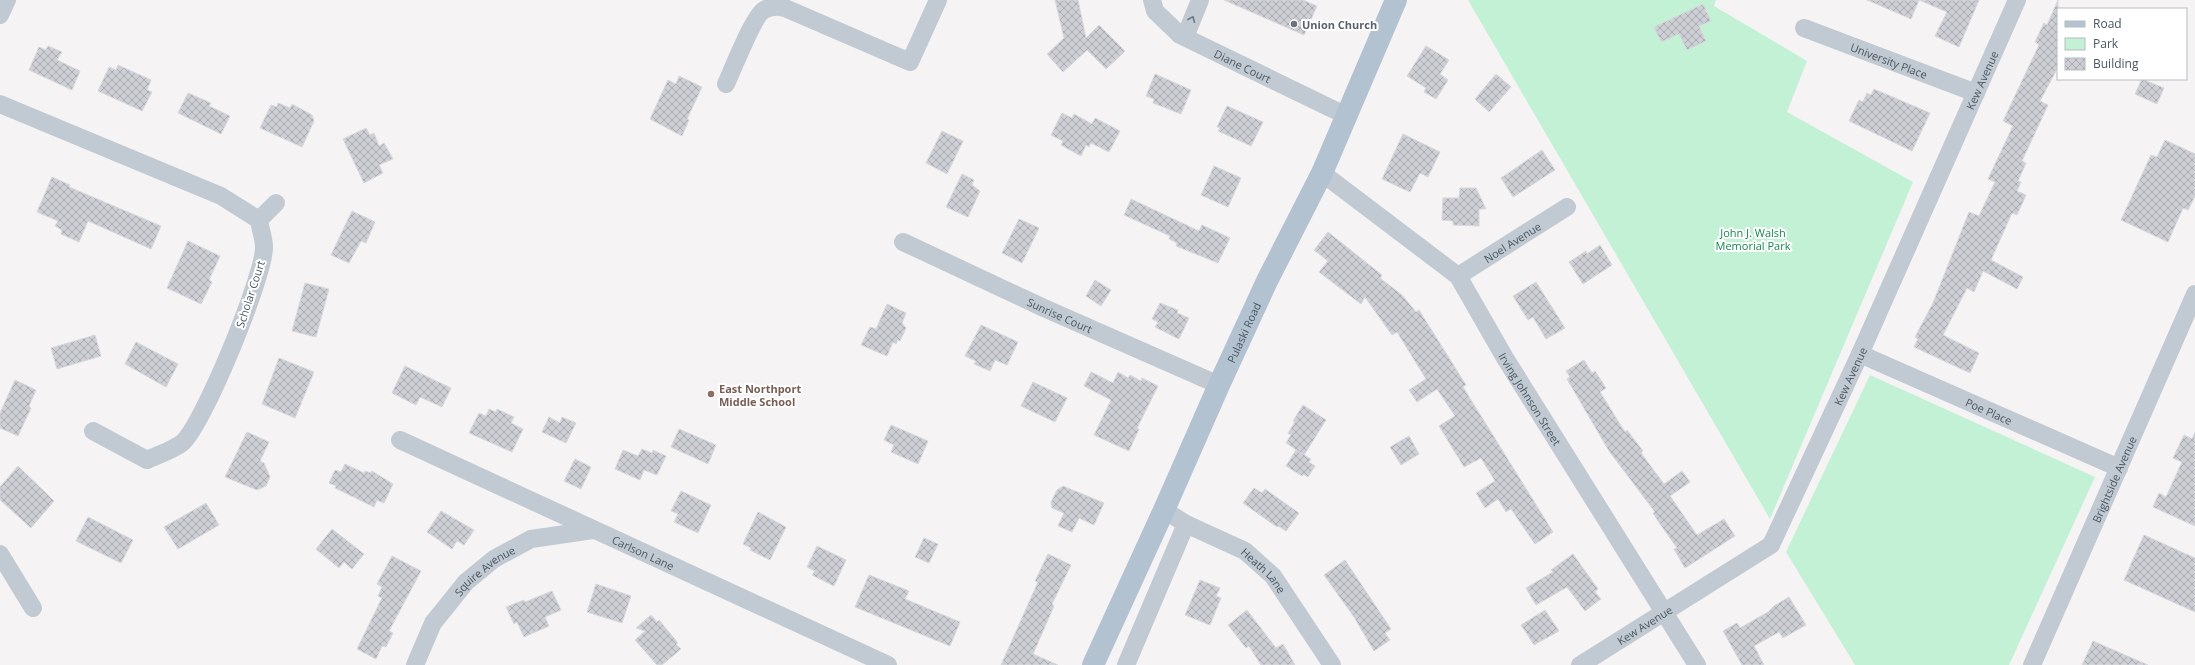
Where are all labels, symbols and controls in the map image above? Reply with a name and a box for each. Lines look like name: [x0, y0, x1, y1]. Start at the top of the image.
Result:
legend: [2057, 8, 2187, 80]
one-way arrow: [1188, 15, 1196, 22]
text: Road: [2093, 15, 2122, 32]
place label: Union Church: [1302, 17, 1377, 32]
marker: Union Church: [1289, 19, 1299, 29]
text: Park: [2093, 35, 2119, 52]
street label: University Place: [1849, 39, 1930, 82]
street label: Diane Court: [1212, 45, 1274, 86]
street label: Kew Avenue: [1962, 48, 2001, 112]
text: Building: [2093, 55, 2139, 72]
street label: Noel Avenue: [1481, 218, 1544, 266]
park label: John J. Walsh Memorial Park: [1716, 225, 1791, 253]
street label: Scholar Court: [232, 259, 268, 329]
street label: Sunrise Court: [1025, 294, 1095, 336]
street label: Pulaski Road: [1223, 300, 1264, 365]
street label: Kew Avenue: [1830, 345, 1870, 408]
street label: Irving Johnson Street: [1496, 349, 1565, 448]
place label: East Northport Middle School: [719, 381, 801, 409]
marker: East Northport Middle School: [706, 389, 716, 399]
street label: Poe Place: [1963, 394, 2015, 428]
street label: Brightside Avenue: [2088, 433, 2139, 525]
street label: Carlson Lane: [610, 531, 677, 573]
street label: Squire Avenue: [450, 542, 517, 599]
street label: Heath Lane: [1238, 544, 1290, 596]
street label: Kew Avenue: [1614, 602, 1675, 648]

